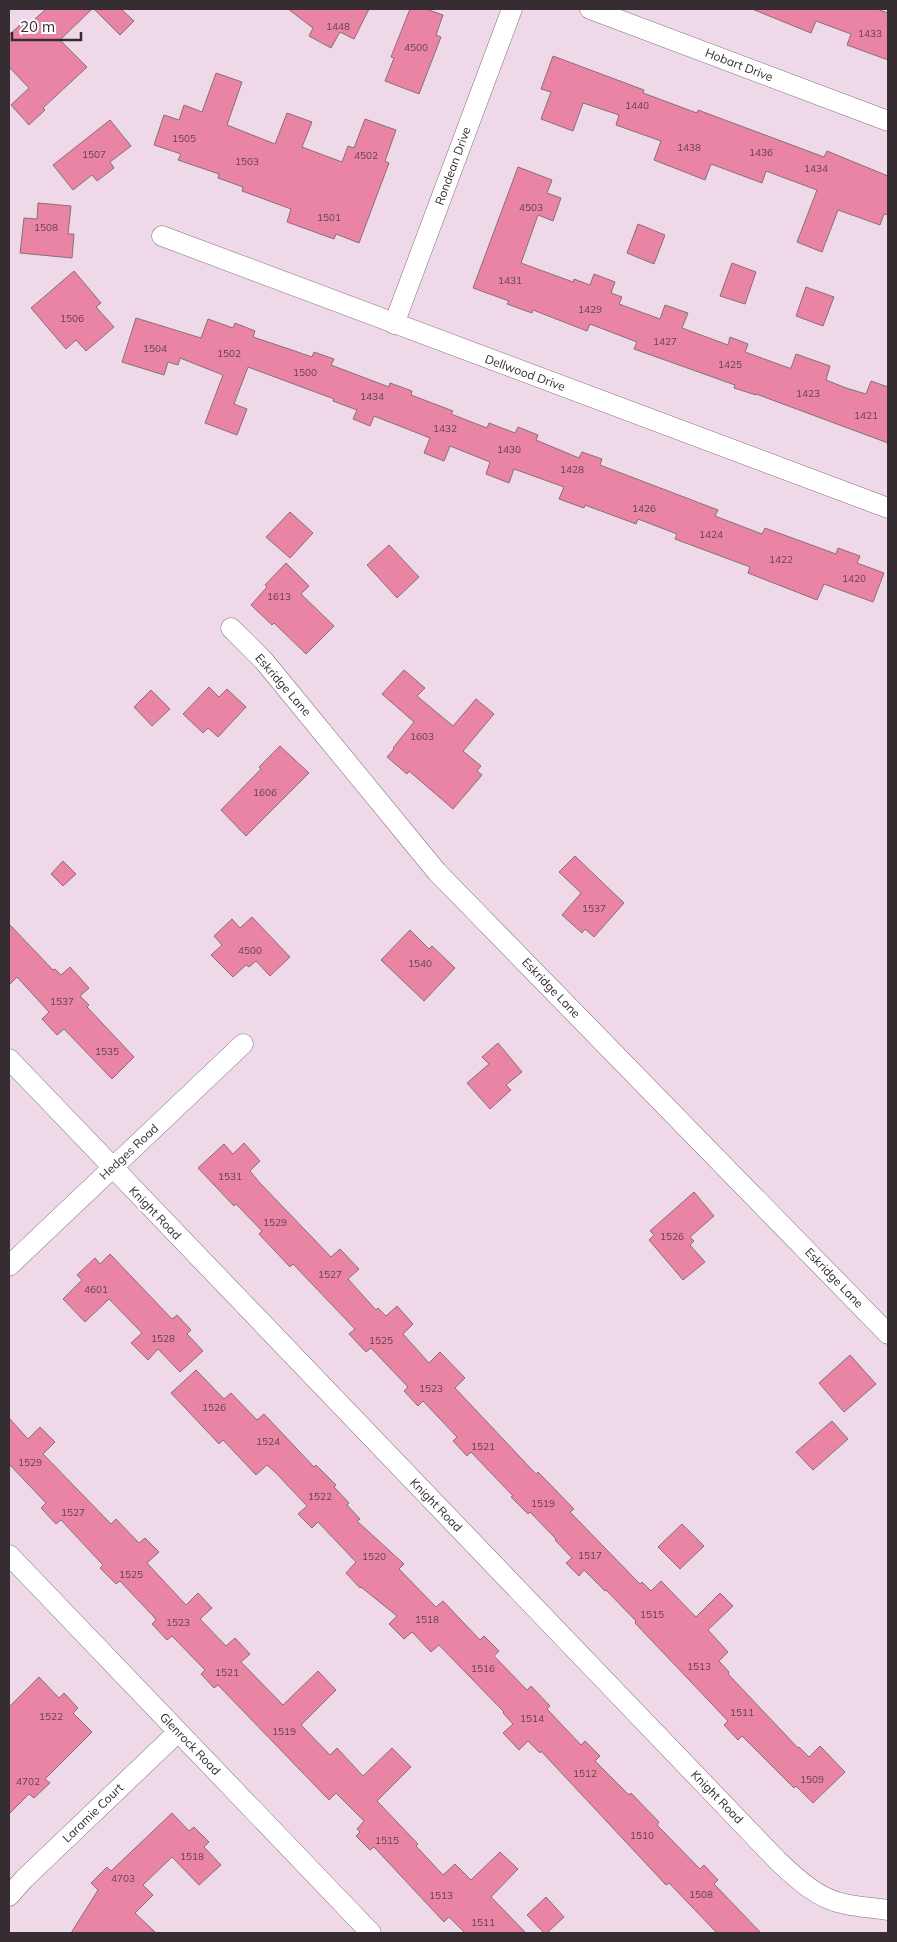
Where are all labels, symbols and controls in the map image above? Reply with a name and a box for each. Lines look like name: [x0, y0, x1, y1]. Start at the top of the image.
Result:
scale bar: [12, 10, 81, 42]
text: 20 m: [20, 17, 55, 36]
house number: 1448: [326, 20, 350, 33]
house number: 1433: [858, 27, 882, 40]
house number: 4500: [404, 41, 428, 54]
street label: Hobart Drive: [703, 45, 775, 84]
house number: 1440: [625, 99, 649, 112]
street label: Rondean Drive: [431, 125, 474, 207]
house number: 1505: [172, 132, 196, 145]
house number: 1438: [677, 141, 701, 154]
house number: 1436: [749, 146, 773, 159]
house number: 1507: [82, 148, 106, 161]
house number: 4502: [354, 149, 378, 162]
house number: 1503: [235, 155, 259, 168]
house number: 1434: [804, 162, 828, 175]
house number: 4503: [519, 201, 543, 214]
house number: 1501: [317, 211, 341, 224]
house number: 1508: [34, 221, 58, 234]
house number: 1431: [498, 274, 522, 287]
house number: 1429: [578, 303, 602, 316]
house number: 1506: [60, 312, 84, 325]
house number: 1427: [653, 335, 677, 348]
house number: 1504: [143, 342, 167, 355]
house number: 1502: [217, 347, 241, 360]
street label: Dellwood Drive: [483, 351, 567, 394]
house number: 1425: [718, 358, 742, 371]
house number: 1500: [293, 366, 317, 379]
house number: 1423: [796, 387, 820, 400]
house number: 1434: [360, 390, 384, 403]
house number: 1421: [854, 409, 878, 422]
house number: 1432: [433, 422, 457, 435]
house number: 1430: [497, 443, 521, 456]
house number: 1428: [560, 463, 584, 476]
house number: 1426: [632, 502, 656, 515]
house number: 1424: [699, 528, 723, 541]
house number: 1422: [769, 553, 793, 566]
house number: 1420: [842, 572, 866, 585]
house number: 1613: [267, 590, 291, 603]
street label: Eskridge Lane: [252, 650, 315, 719]
house number: 1603: [410, 730, 434, 743]
house number: 1606: [253, 786, 277, 799]
house number: 1537: [582, 902, 606, 915]
house number: 4500: [238, 944, 262, 957]
street label: Eskridge Lane: [519, 954, 584, 1021]
house number: 1540: [408, 957, 432, 970]
house number: 1537: [50, 995, 74, 1008]
house number: 1535: [95, 1045, 119, 1058]
street label: Hedges Road: [96, 1121, 161, 1183]
house number: 1531: [218, 1170, 242, 1183]
street label: Knight Road: [126, 1183, 185, 1243]
house number: 1529: [263, 1216, 287, 1229]
house number: 1526: [660, 1230, 684, 1243]
street label: Eskridge Lane: [802, 1244, 867, 1311]
house number: 1527: [318, 1268, 342, 1281]
house number: 4601: [84, 1283, 108, 1296]
house number: 1528: [151, 1332, 175, 1345]
house number: 1525: [369, 1334, 393, 1347]
house number: 1523: [419, 1382, 443, 1395]
house number: 1526: [202, 1401, 226, 1414]
house number: 1524: [256, 1435, 280, 1448]
house number: 1521: [471, 1440, 495, 1453]
house number: 1529: [18, 1456, 42, 1469]
street label: Knight Road: [407, 1475, 466, 1535]
house number: 1522: [308, 1490, 332, 1503]
house number: 1519: [531, 1497, 555, 1510]
house number: 1527: [61, 1506, 85, 1519]
house number: 1517: [578, 1549, 602, 1562]
house number: 1520: [362, 1550, 386, 1563]
house number: 1525: [119, 1568, 143, 1581]
house number: 1515: [640, 1608, 664, 1621]
house number: 1518: [415, 1613, 439, 1626]
house number: 1523: [166, 1616, 190, 1629]
house number: 1513: [687, 1660, 711, 1673]
house number: 1516: [471, 1662, 495, 1675]
house number: 1521: [215, 1666, 239, 1679]
house number: 1511: [730, 1706, 754, 1719]
street label: Glenrock Road: [157, 1709, 224, 1778]
house number: 1522: [39, 1710, 63, 1723]
house number: 1514: [520, 1712, 544, 1725]
house number: 1519: [272, 1725, 296, 1738]
house number: 1512: [573, 1767, 597, 1780]
street label: Knight Road: [688, 1767, 747, 1827]
house number: 1509: [800, 1773, 824, 1786]
house number: 4702: [16, 1775, 40, 1788]
street label: Laramie Court: [59, 1780, 126, 1845]
house number: 1510: [630, 1829, 654, 1842]
house number: 1515: [375, 1834, 399, 1847]
house number: 1518: [180, 1850, 204, 1863]
house number: 4703: [111, 1872, 135, 1885]
house number: 1508: [689, 1888, 713, 1901]
house number: 1513: [429, 1889, 453, 1902]
house number: 1511: [471, 1916, 495, 1929]

